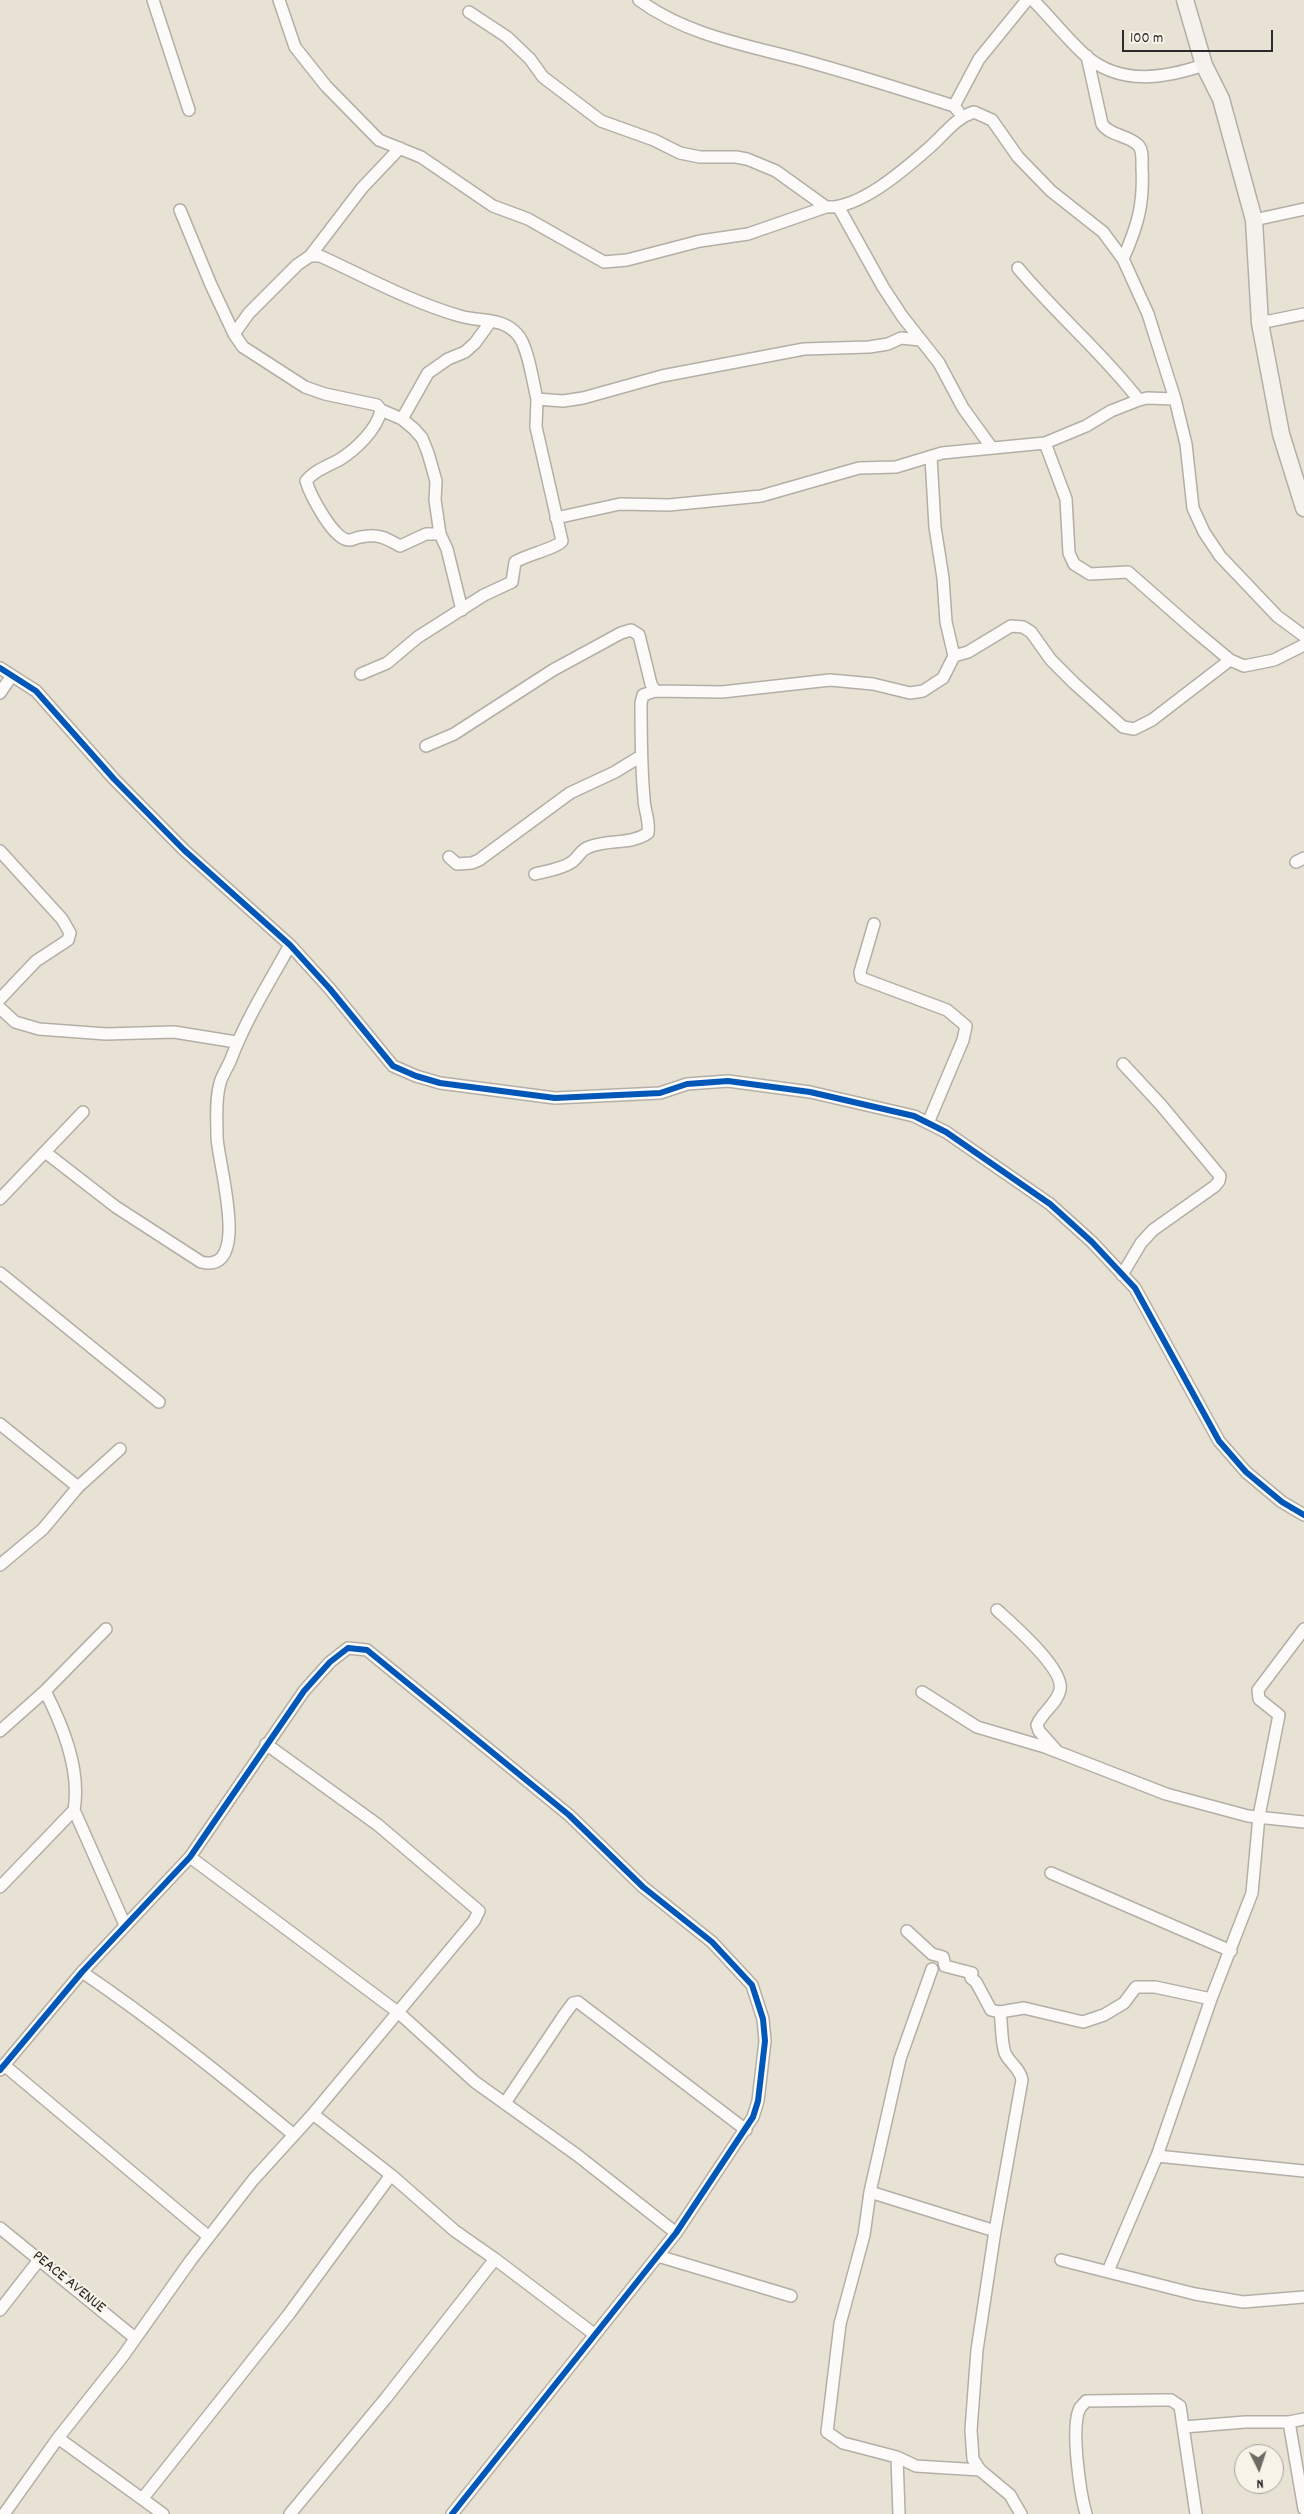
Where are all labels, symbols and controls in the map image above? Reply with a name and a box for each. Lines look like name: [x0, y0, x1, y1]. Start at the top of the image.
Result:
scale bar: [1124, 20, 1275, 52]
text: 100 m: [1130, 28, 1163, 50]
street label: PEACE AVENUE: [28, 2248, 108, 2318]
north arrow: [1234, 2444, 1284, 2494]
text: N: [1256, 2473, 1264, 2493]

